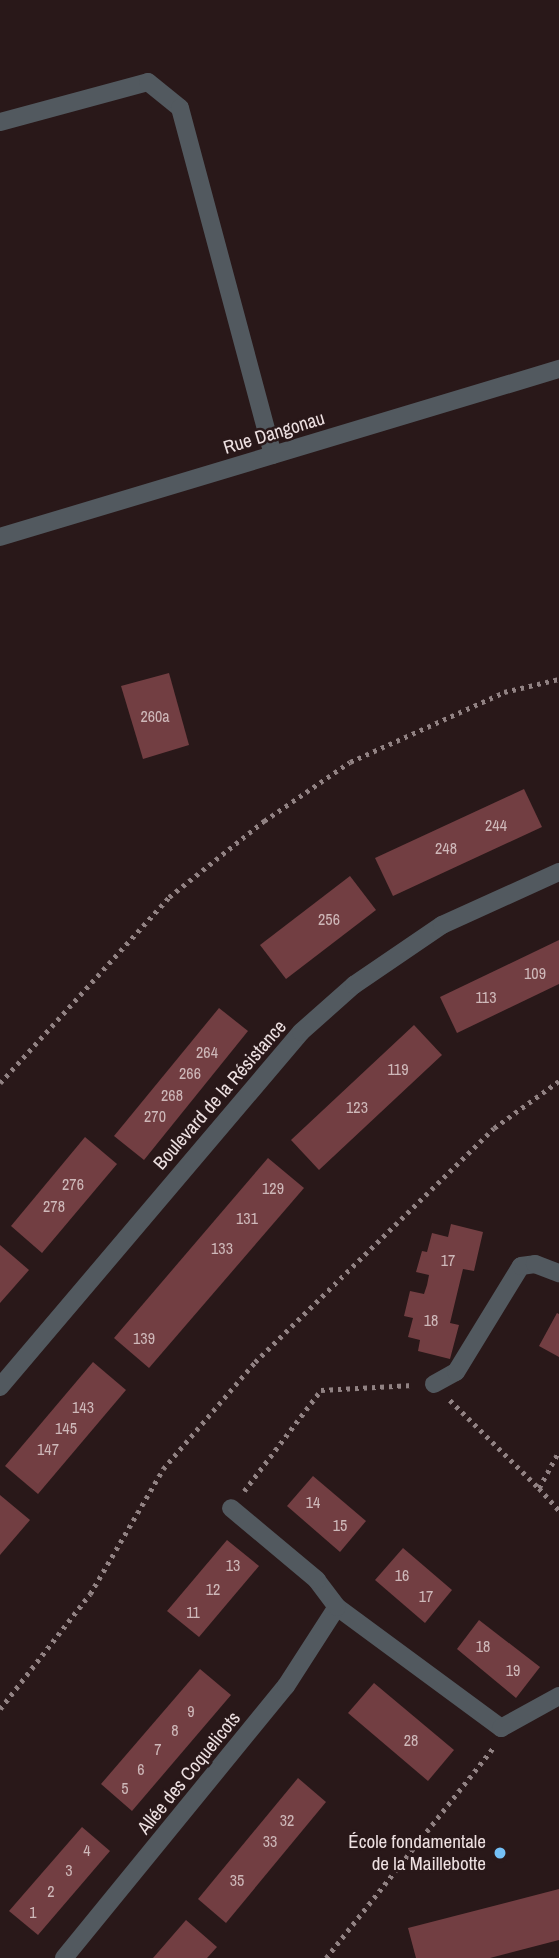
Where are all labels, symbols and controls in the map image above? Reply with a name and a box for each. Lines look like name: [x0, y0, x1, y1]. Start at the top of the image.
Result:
street label: Rue Dangonau: [221, 407, 327, 459]
house number: 260a: [140, 706, 170, 726]
house number: 244: [485, 815, 507, 835]
house number: 248: [435, 838, 457, 858]
house number: 256: [318, 909, 340, 929]
house number: 109: [524, 963, 546, 983]
house number: 113: [476, 987, 496, 1007]
street label: Boulevard de la Résistance: [149, 1016, 291, 1174]
house number: 264: [196, 1042, 218, 1062]
house number: 119: [388, 1059, 408, 1079]
house number: 266: [179, 1063, 201, 1083]
house number: 268: [161, 1085, 183, 1105]
house number: 123: [346, 1097, 368, 1117]
house number: 270: [144, 1106, 166, 1126]
house number: 276: [62, 1174, 84, 1194]
house number: 129: [262, 1178, 284, 1198]
house number: 278: [43, 1196, 65, 1216]
house number: 131: [236, 1208, 258, 1228]
house number: 133: [211, 1238, 233, 1258]
house number: 17: [441, 1250, 455, 1270]
house number: 18: [424, 1310, 438, 1330]
house number: 139: [133, 1328, 155, 1348]
house number: 143: [72, 1397, 94, 1417]
house number: 145: [55, 1418, 77, 1438]
house number: 147: [37, 1439, 59, 1459]
house number: 14: [306, 1492, 320, 1512]
house number: 15: [333, 1515, 347, 1535]
house number: 13: [226, 1555, 240, 1575]
house number: 16: [395, 1565, 409, 1585]
house number: 12: [206, 1579, 220, 1599]
house number: 17: [419, 1586, 433, 1606]
house number: 11: [186, 1602, 200, 1622]
house number: 18: [476, 1636, 490, 1656]
house number: 19: [506, 1660, 520, 1680]
house number: 9: [187, 1701, 195, 1721]
street label: Allée des Coquelicots: [133, 1707, 245, 1839]
house number: 8: [171, 1720, 179, 1740]
house number: 28: [404, 1730, 418, 1750]
house number: 7: [154, 1739, 162, 1759]
house number: 6: [137, 1759, 145, 1779]
house number: 5: [121, 1778, 129, 1798]
house number: 32: [280, 1810, 294, 1830]
house number: 33: [263, 1831, 277, 1851]
place label: École fondamentale de la Maillebotte: [348, 1831, 486, 1875]
house number: 4: [83, 1840, 91, 1860]
marker: École fondamentale de la Maillebotte: [492, 1845, 508, 1861]
house number: 3: [65, 1860, 73, 1880]
house number: 35: [230, 1870, 244, 1890]
house number: 2: [47, 1881, 55, 1901]
house number: 1: [29, 1902, 37, 1922]

